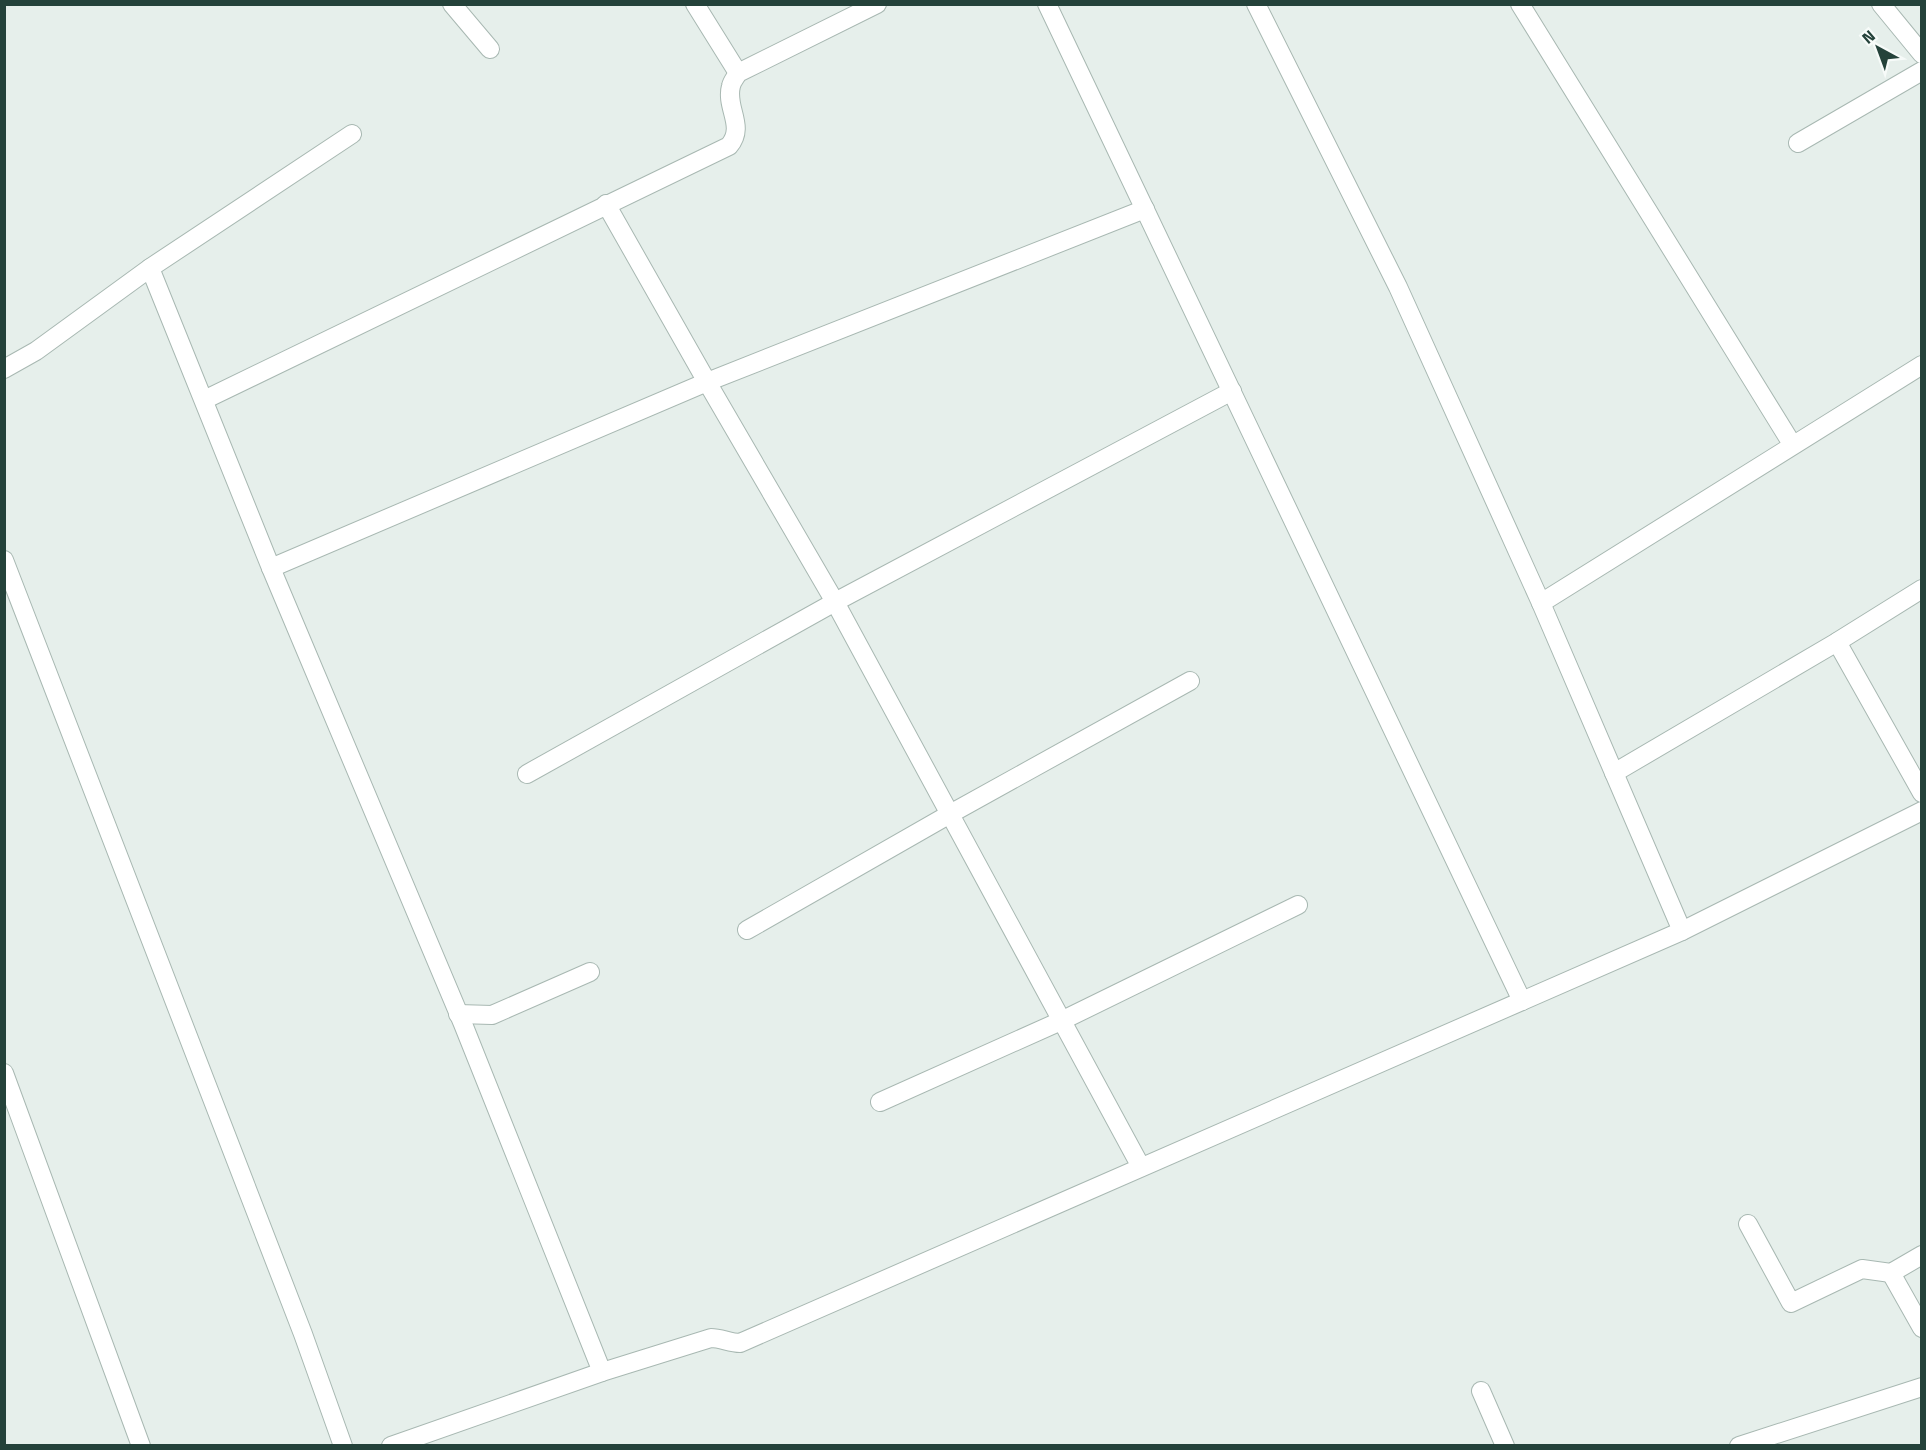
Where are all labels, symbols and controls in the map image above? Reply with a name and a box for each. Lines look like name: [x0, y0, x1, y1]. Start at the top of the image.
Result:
north arrow: [1848, 18, 1908, 78]
text: N: [1856, 24, 1880, 49]

